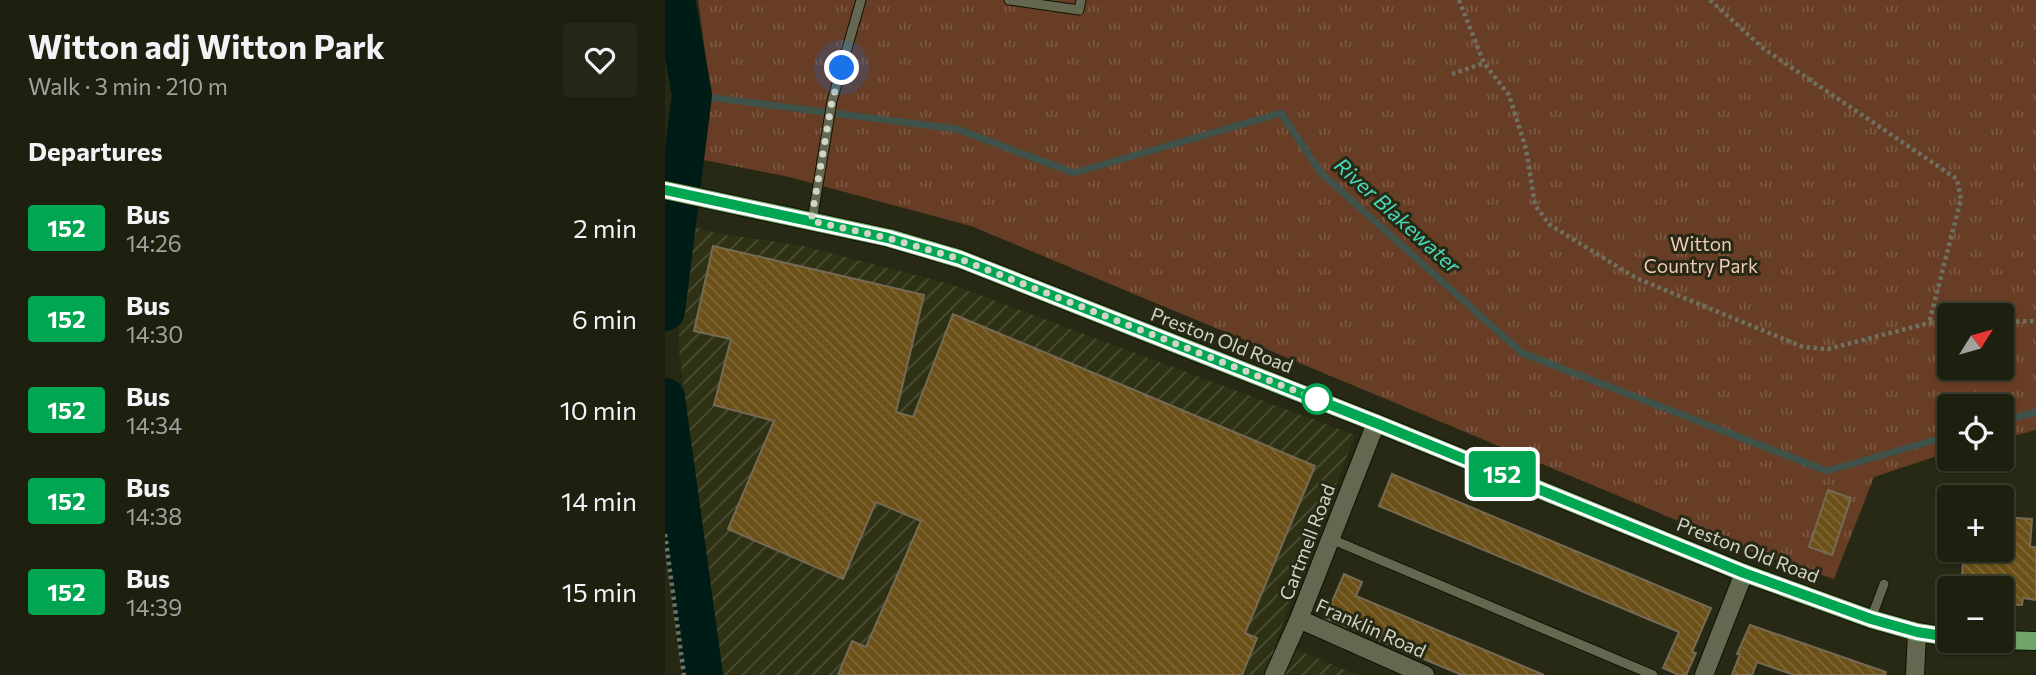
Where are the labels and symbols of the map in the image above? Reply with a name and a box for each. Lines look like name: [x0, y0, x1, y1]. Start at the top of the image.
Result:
your location: [824, 50, 859, 85]
water label: River Blakewater: [1330, 152, 1466, 278]
park label: Witton Country Park: [1644, 232, 1758, 277]
street label: Preston Old Road: [1148, 302, 1297, 377]
north arrow: [1937, 303, 2014, 380]
unlabelled marker: [1302, 384, 1332, 414]
line badge: 152: [1462, 451, 1542, 497]
street label: Cartmell Road: [1274, 480, 1339, 603]
street label: Preston Old Road: [1674, 512, 1823, 587]
street label: Franklin Road: [1313, 593, 1430, 662]

